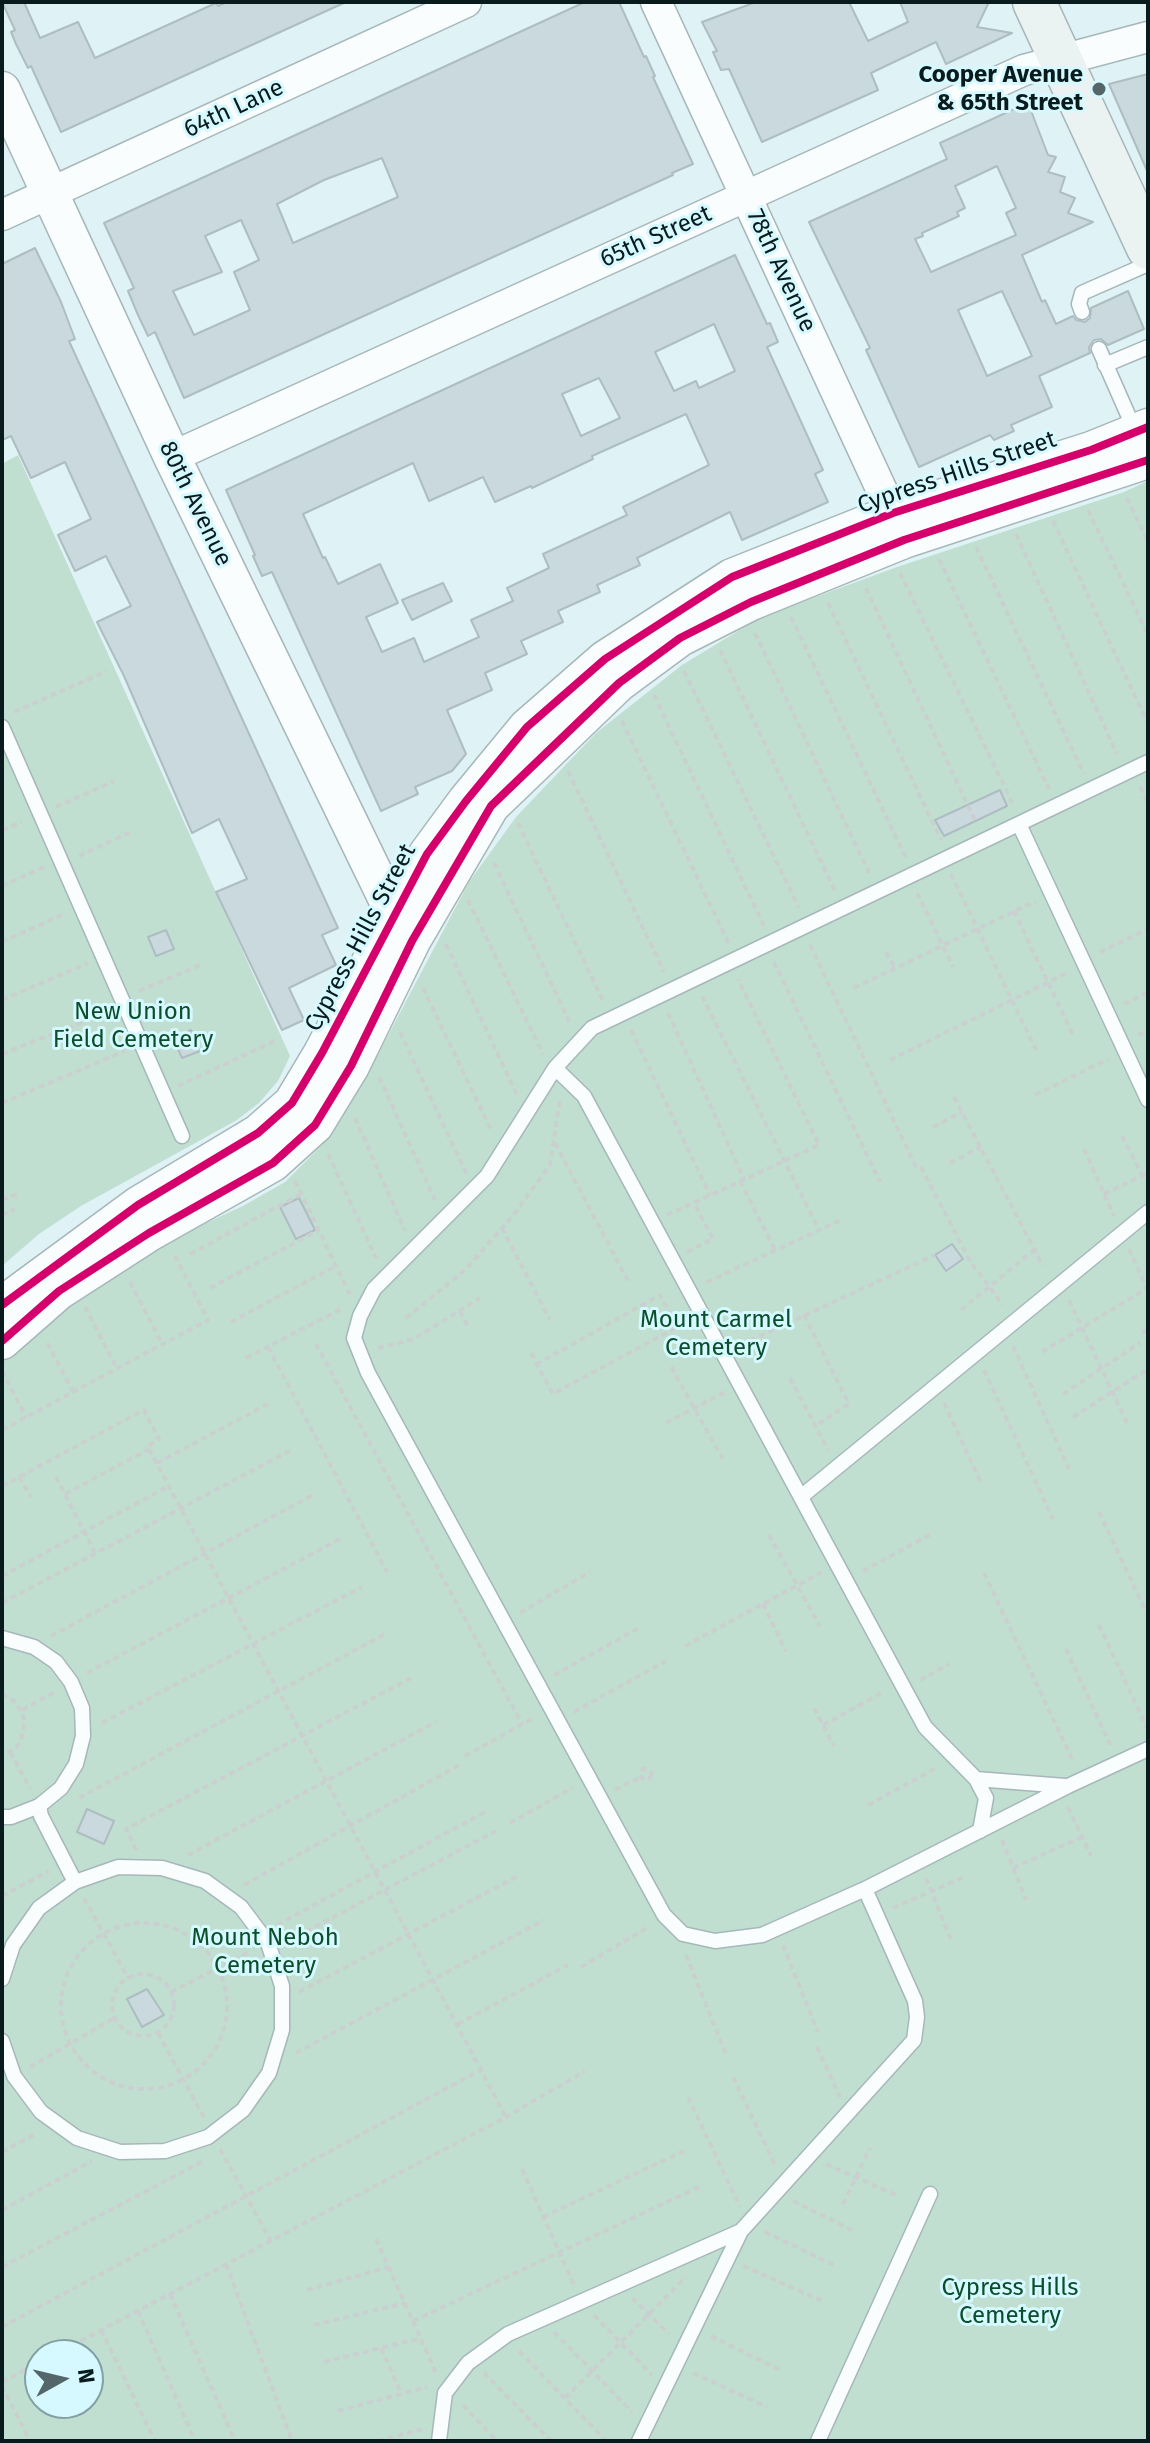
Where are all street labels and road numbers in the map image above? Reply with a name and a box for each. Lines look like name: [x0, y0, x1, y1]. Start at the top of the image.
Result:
street label: 64th Lane: [180, 73, 288, 145]
street label: 65th Street: [596, 200, 716, 274]
street label: 78th Avenue: [740, 205, 822, 337]
street label: Cypress Hills Street: [854, 425, 1060, 521]
street label: 80th Avenue: [152, 437, 238, 571]
street label: Cypress Hills Street: [299, 839, 423, 1037]

